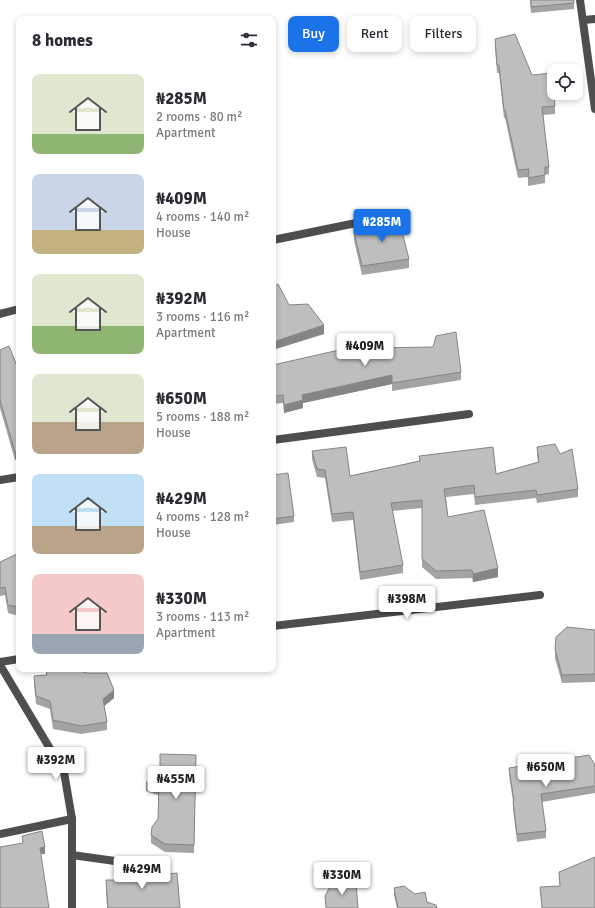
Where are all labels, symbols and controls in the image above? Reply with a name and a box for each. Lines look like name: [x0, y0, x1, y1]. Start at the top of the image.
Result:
chip: Buy: [288, 16, 339, 52]
chip: Rent: [347, 16, 402, 52]
chip: Filters: [410, 16, 476, 52]
icon: filters: [238, 29, 260, 51]
text: 8 homes: [32, 30, 93, 51]
map controls: [547, 64, 583, 100]
button: locate: [547, 64, 583, 100]
text: ₦285M: [156, 88, 207, 109]
icon: home: [64, 90, 112, 138]
text: 2 rooms · 80 m²: [156, 109, 242, 125]
text: Apartment: [156, 125, 216, 141]
text: ₦409M: [156, 188, 207, 209]
icon: home: [64, 190, 112, 238]
text: 4 rooms · 140 m²: [156, 209, 249, 225]
pin: ₦285M: [354, 209, 410, 243]
text: ₦285M: [363, 214, 401, 230]
text: House: [156, 225, 191, 241]
text: ₦392M: [156, 288, 207, 309]
icon: home: [64, 290, 112, 338]
text: 3 rooms · 116 m²: [156, 309, 249, 325]
text: Apartment: [156, 325, 216, 341]
pin: ₦409M: [337, 333, 393, 367]
text: ₦409M: [346, 338, 384, 354]
text: ₦650M: [156, 388, 207, 409]
icon: home: [64, 390, 112, 438]
text: 5 rooms · 188 m²: [156, 409, 249, 425]
text: House: [156, 425, 191, 441]
text: ₦429M: [156, 488, 207, 509]
icon: home: [64, 490, 112, 538]
text: 4 rooms · 128 m²: [156, 509, 249, 525]
text: House: [156, 525, 191, 541]
pin: ₦398M: [379, 586, 435, 620]
text: ₦330M: [156, 588, 207, 609]
icon: home: [64, 590, 112, 638]
text: ₦398M: [388, 591, 426, 607]
text: 3 rooms · 113 m²: [156, 609, 249, 625]
text: Apartment: [156, 625, 216, 641]
pin: ₦392M: [28, 747, 84, 781]
text: ₦392M: [37, 752, 75, 768]
pin: ₦650M: [518, 754, 574, 788]
text: ₦650M: [527, 759, 565, 775]
pin: ₦455M: [148, 766, 204, 800]
text: ₦455M: [157, 771, 195, 787]
pin: ₦429M: [114, 856, 170, 890]
text: ₦429M: [123, 861, 161, 877]
pin: ₦330M: [314, 862, 370, 896]
text: ₦330M: [323, 867, 361, 883]

